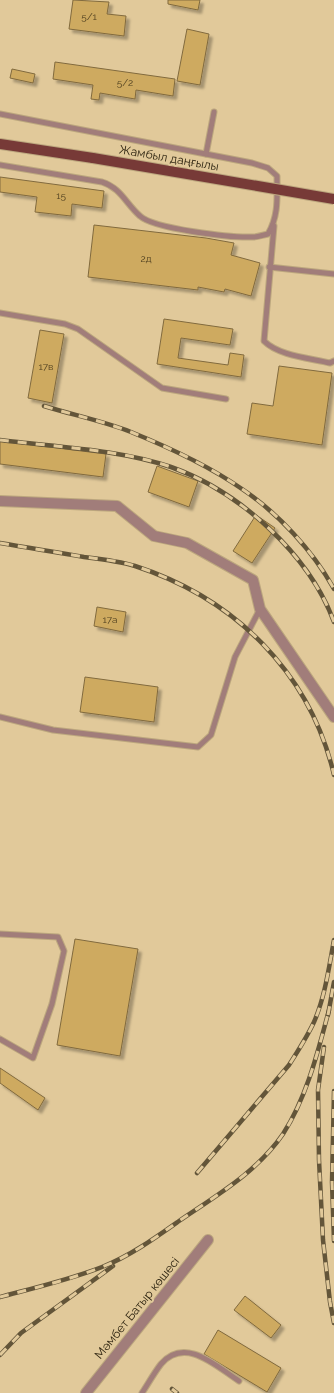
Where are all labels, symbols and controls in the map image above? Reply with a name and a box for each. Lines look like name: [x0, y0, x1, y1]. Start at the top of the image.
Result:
house number: 5/1: [81, 11, 97, 22]
house number: 5/2: [117, 77, 133, 88]
street label: Жамбыл даңғылы: [118, 142, 220, 174]
house number: 15: [56, 190, 66, 201]
house number: 2д: [140, 253, 152, 264]
house number: 17в: [39, 361, 53, 372]
house number: 17а: [102, 614, 118, 625]
street label: Мәмбет Батыр көшесі: [92, 1254, 182, 1362]

